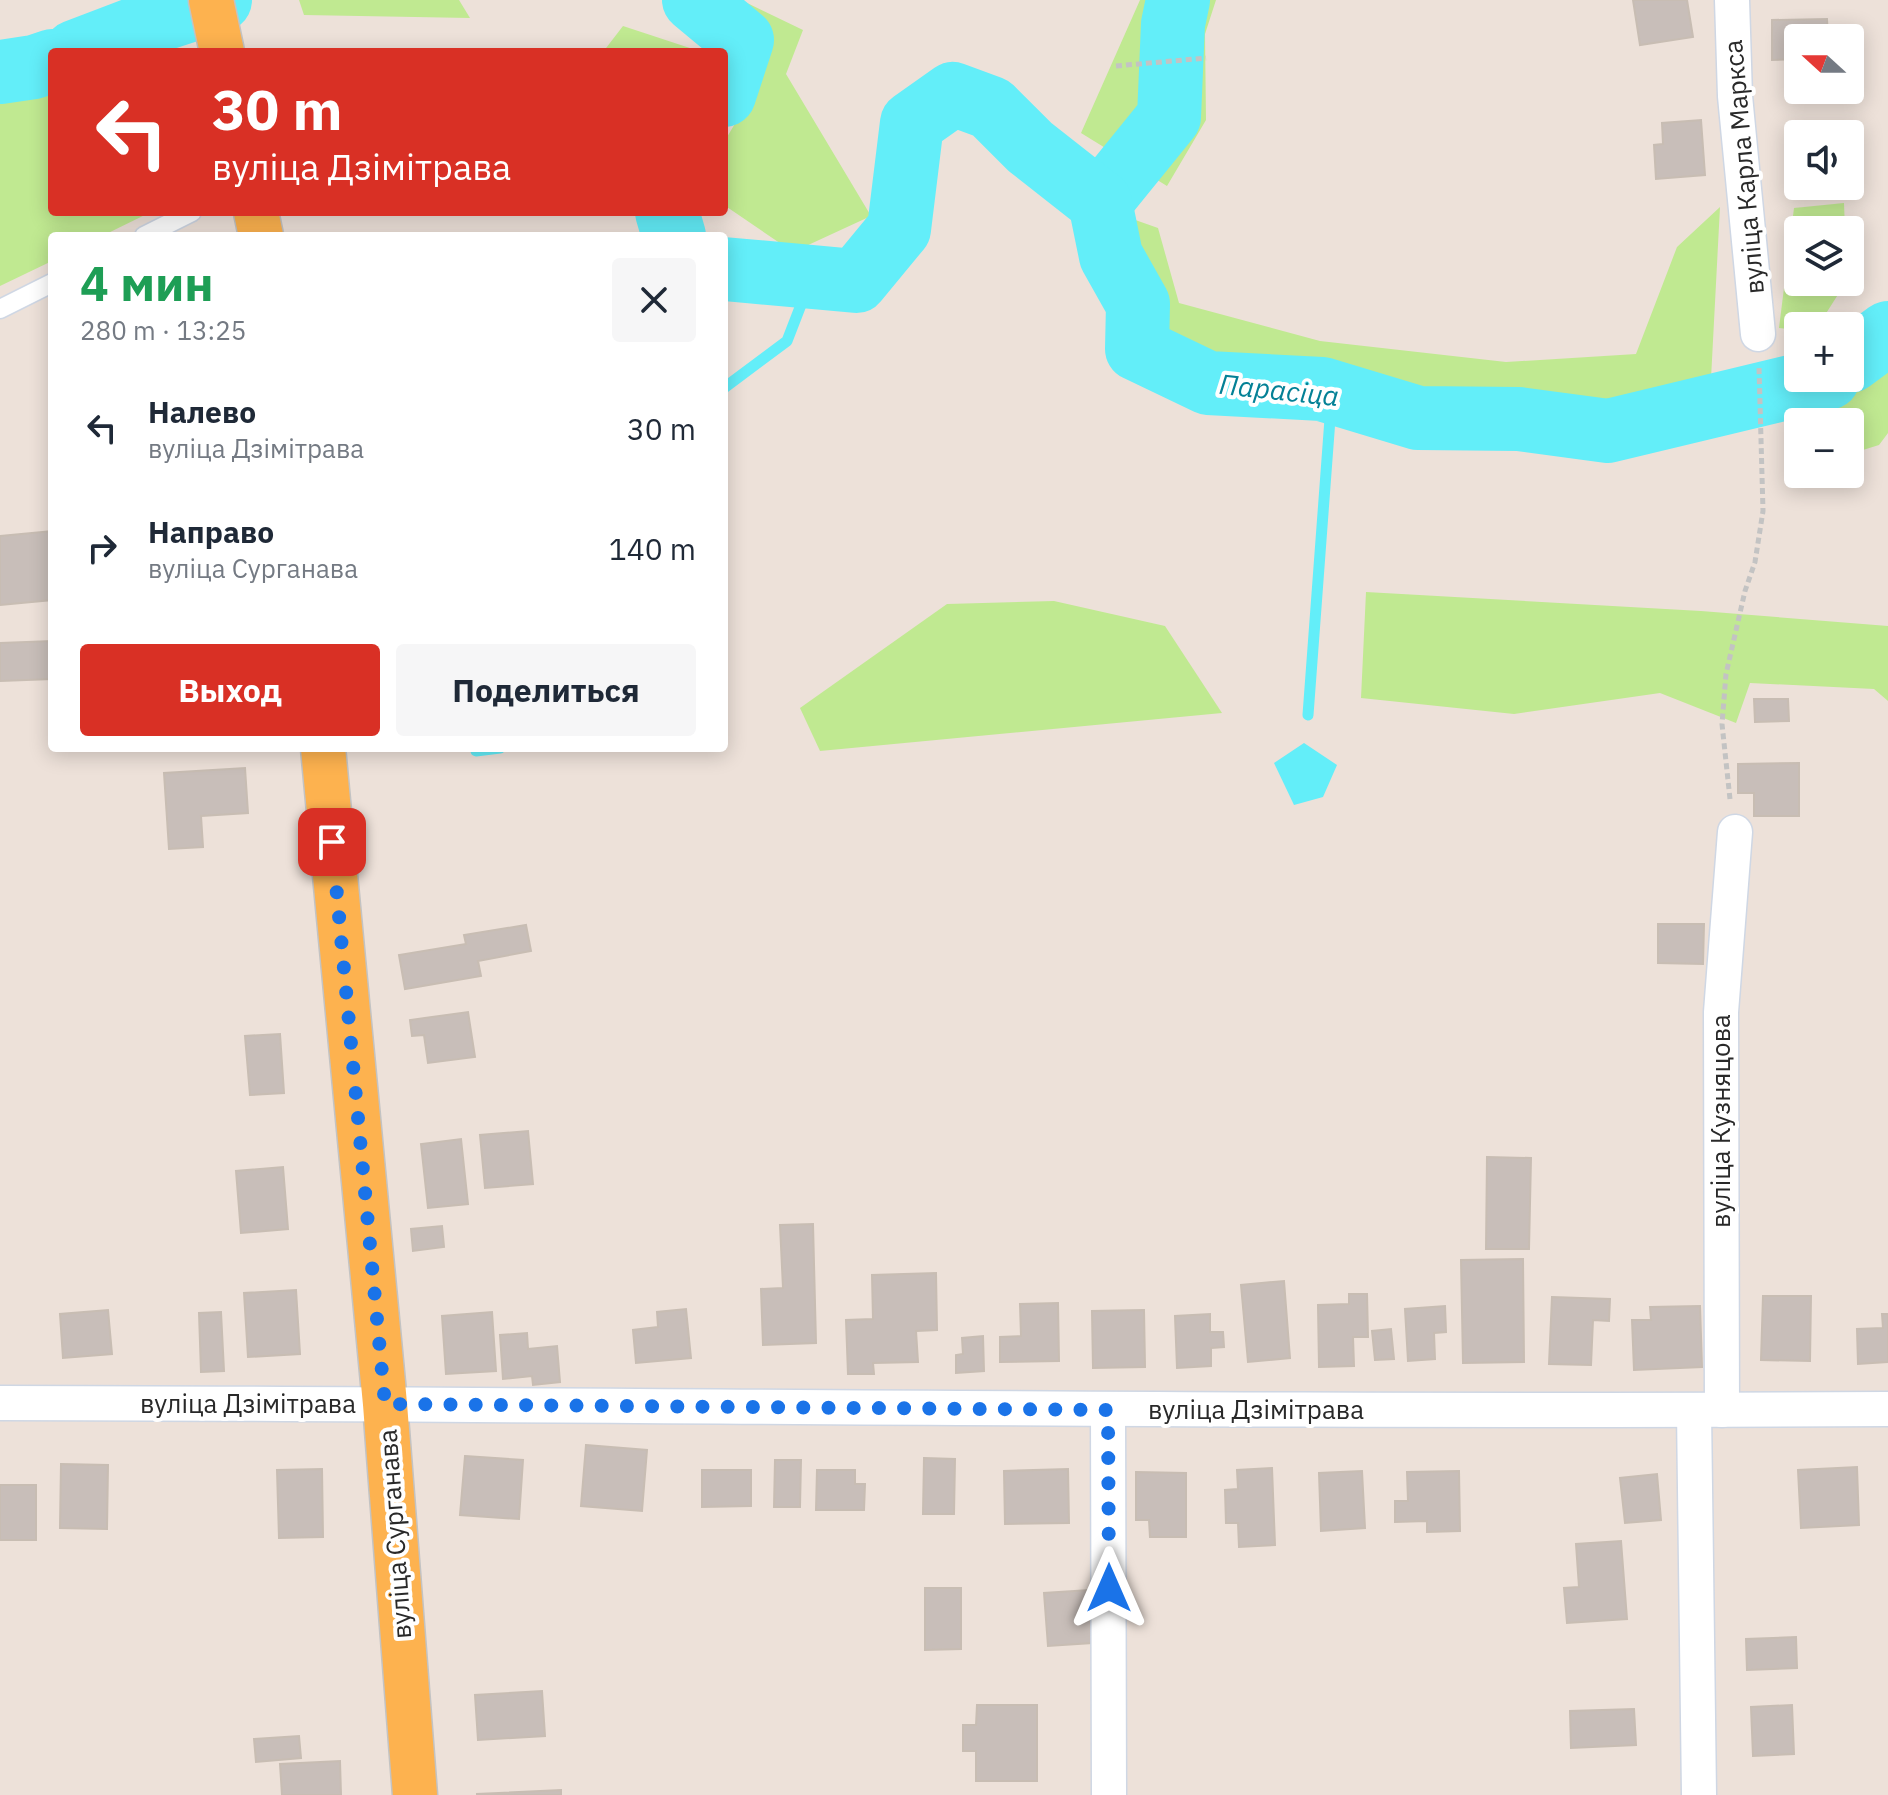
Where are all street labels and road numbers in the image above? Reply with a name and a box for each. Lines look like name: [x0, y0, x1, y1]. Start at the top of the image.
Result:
street label: вуліца Карла Маркса: [1715, 38, 1771, 296]
street label: вуліца Кузняцова: [1703, 1014, 1737, 1228]
street label: вуліца Дзімітрава: [140, 1386, 356, 1420]
street label: вуліца Дзімітрава: [1148, 1392, 1364, 1426]
street label: вуліца Сурганава: [370, 1428, 418, 1640]

